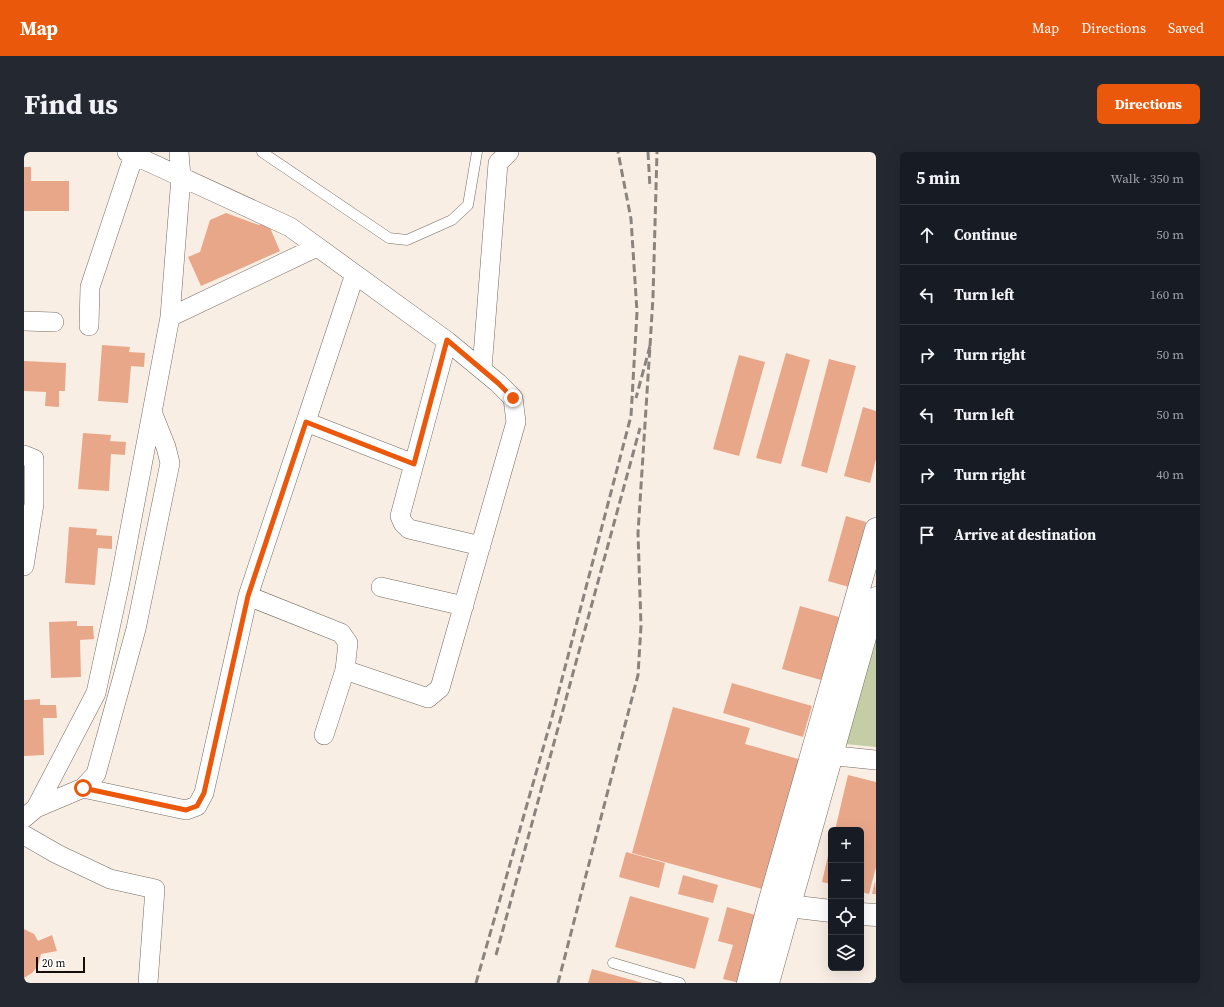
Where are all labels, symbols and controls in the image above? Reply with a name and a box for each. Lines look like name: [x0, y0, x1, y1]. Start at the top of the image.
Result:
text: Map: [20, 15, 58, 41]
text: Map: [1032, 18, 1059, 38]
text: Directions: [1081, 18, 1146, 38]
text: Saved: [1168, 18, 1204, 38]
button: Directions: [1097, 84, 1200, 124]
text: Find us: [24, 85, 118, 123]
text: 5 min: [916, 166, 960, 190]
text: Walk · 350 m: [1111, 170, 1184, 187]
icon: ahead: [916, 224, 938, 246]
text: Continue: [954, 224, 1017, 245]
text: 50 m: [1156, 226, 1184, 243]
icon: left: [916, 284, 938, 306]
text: Turn left: [954, 284, 1014, 305]
text: 160 m: [1150, 286, 1184, 303]
icon: right: [916, 344, 938, 366]
text: Turn right: [954, 344, 1026, 365]
text: 50 m: [1156, 346, 1184, 363]
route end: [504, 389, 522, 407]
icon: left: [916, 404, 938, 426]
text: Turn left: [954, 404, 1014, 425]
text: 50 m: [1156, 406, 1184, 423]
icon: right: [916, 464, 938, 486]
text: Turn right: [954, 464, 1026, 485]
text: 40 m: [1156, 466, 1184, 483]
icon: arrive: [916, 524, 938, 546]
text: Arrive at destination: [954, 524, 1096, 545]
route start: [74, 779, 92, 797]
map controls: [828, 827, 864, 971]
button: +: [828, 827, 864, 863]
button: −: [828, 863, 864, 899]
button: locate: [828, 899, 864, 935]
button: layers: [828, 935, 864, 971]
scale bar: [36, 955, 85, 974]
text: 20 m: [42, 956, 65, 971]

